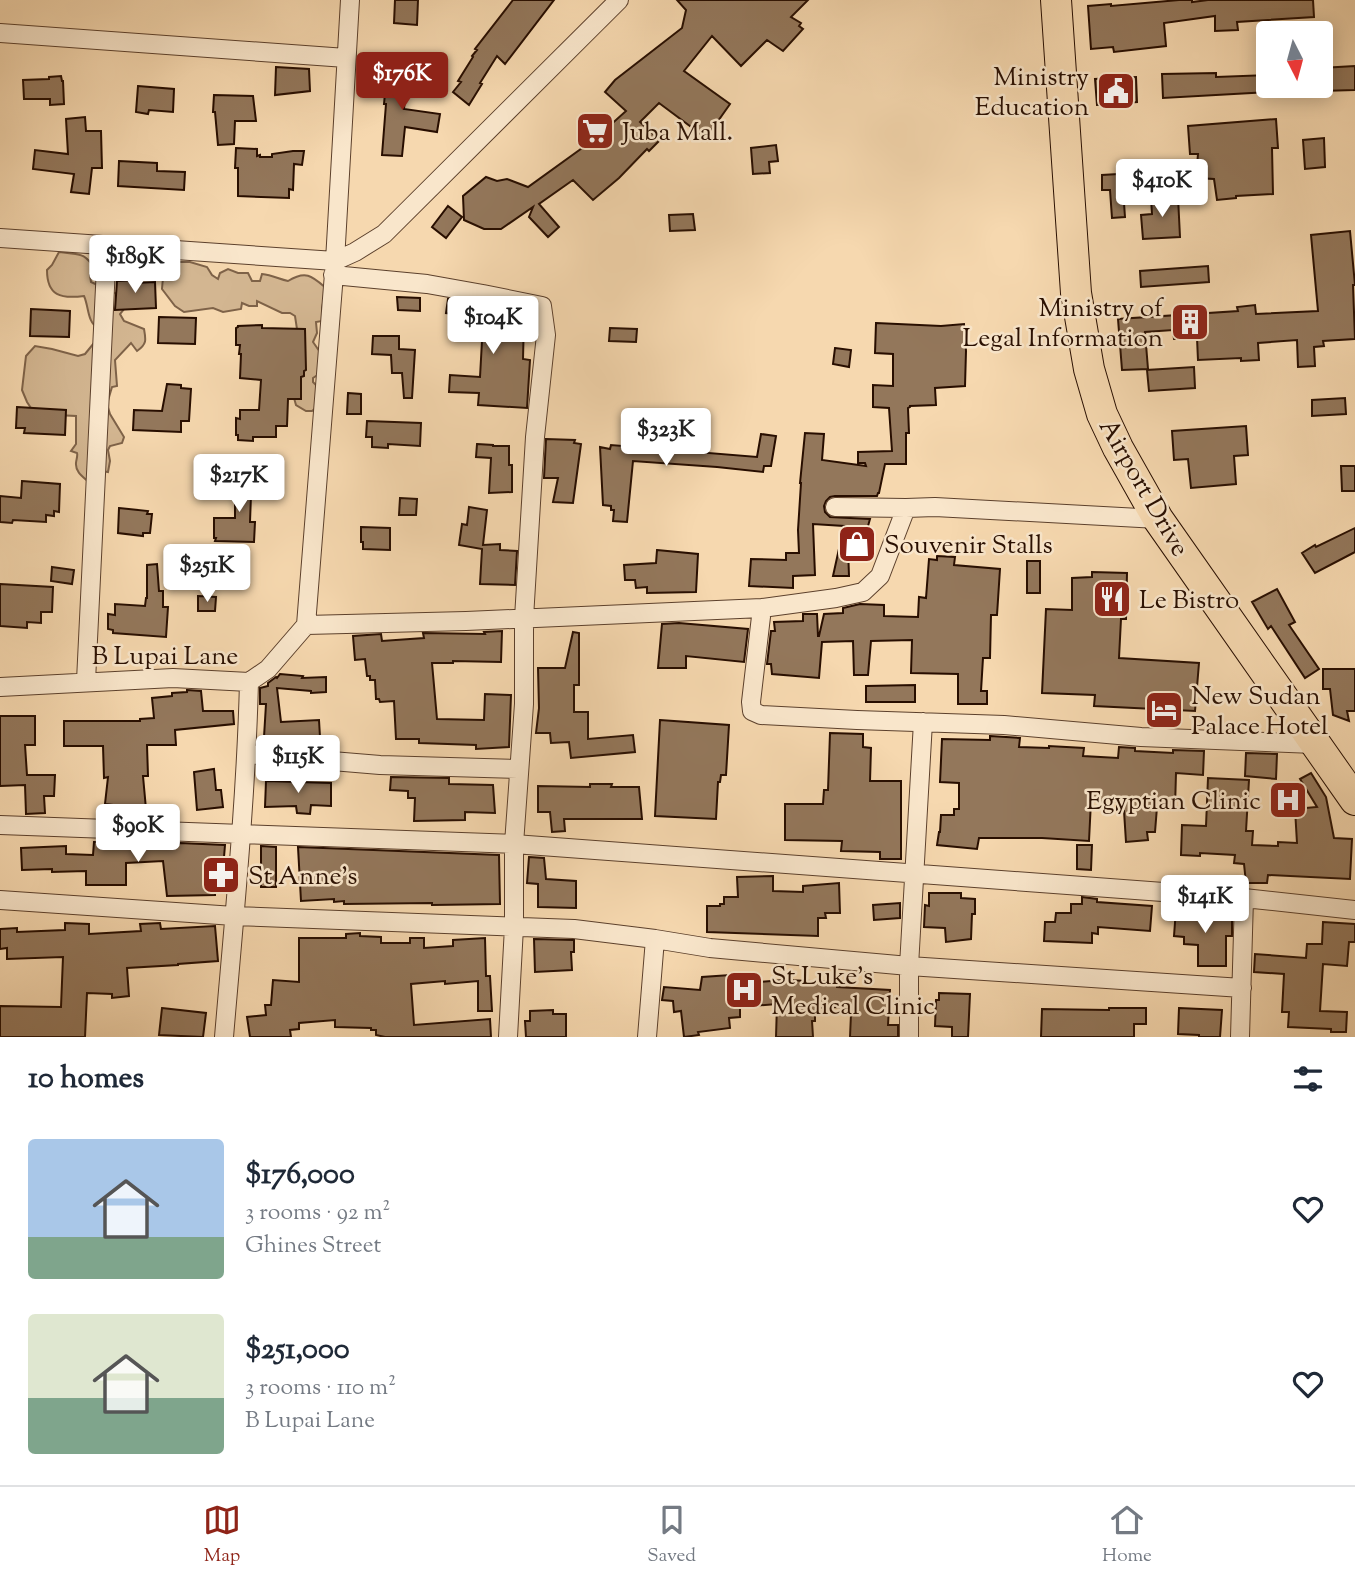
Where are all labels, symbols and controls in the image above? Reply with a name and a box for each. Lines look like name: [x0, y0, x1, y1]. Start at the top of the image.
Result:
north arrow: [1256, 21, 1334, 98]
map controls: [1256, 21, 1333, 98]
pin: $176K: [353, 52, 451, 112]
text: $176K: [372, 58, 432, 91]
place label: Ministry Education: [975, 60, 1089, 127]
public building icon: Ministry Education: [1095, 70, 1137, 112]
supermarket icon: Juba Mall.: [574, 110, 616, 152]
place label: Juba Mall.: [620, 115, 733, 152]
pin: $410K: [1113, 160, 1211, 219]
text: $410K: [1132, 165, 1192, 198]
pin: $189K: [86, 236, 184, 295]
text: $189K: [105, 241, 165, 274]
place label: Ministry of Legal Information: [962, 291, 1164, 358]
pin: $104K: [444, 296, 542, 356]
building icon: Ministry of Legal Information: [1169, 301, 1211, 343]
text: $104K: [463, 302, 523, 335]
pin: $323K: [617, 408, 715, 468]
street label: Airport Drive: [1088, 413, 1197, 564]
text: $323K: [637, 414, 695, 447]
pin: $217K: [190, 454, 288, 514]
text: $217K: [209, 460, 269, 493]
shop icon: Souvenir Stalls: [836, 523, 878, 565]
place label: Souvenir Stalls: [884, 528, 1053, 565]
pin: $251K: [158, 544, 256, 604]
text: $251K: [179, 550, 235, 583]
restaurant icon: Le Bistro: [1091, 578, 1133, 620]
place label: Le Bistro: [1139, 583, 1239, 620]
street label: B Lupai Lane: [92, 639, 238, 676]
place label: New Sudan Palace Hotel: [1191, 679, 1328, 746]
hotel icon: New Sudan Palace Hotel: [1143, 689, 1185, 731]
pin: $115K: [249, 736, 347, 795]
text: $115K: [272, 741, 324, 774]
hospital icon: Egyptian Clinic: [1267, 779, 1309, 821]
place label: Egyptian Clinic: [1086, 784, 1261, 821]
pin: $90K: [97, 804, 179, 864]
text: $90K: [112, 810, 164, 843]
pharmacy icon: St Anne's: [200, 854, 242, 896]
place label: St Anne's: [248, 859, 358, 896]
pin: $141K: [1156, 876, 1254, 935]
text: $141K: [1177, 881, 1233, 914]
place label: St Luke's Medical Clinic: [771, 959, 935, 1026]
hospital icon: St Luke's Medical Clinic: [723, 969, 765, 1011]
text: 10 homes: [28, 1058, 144, 1101]
icon: filters: [1289, 1060, 1327, 1098]
text: $176,000: [245, 1154, 355, 1197]
icon: home: [84, 1167, 168, 1251]
icon: heart: [1289, 1190, 1327, 1228]
text: 3 rooms · 92 m²: [245, 1197, 390, 1230]
text: Ghines Street: [245, 1230, 381, 1263]
text: $251,000: [245, 1329, 350, 1372]
icon: home: [84, 1342, 168, 1426]
icon: heart: [1289, 1365, 1327, 1403]
text: 3 rooms · 110 m²: [245, 1372, 396, 1405]
text: B Lupai Lane: [245, 1405, 375, 1438]
tab: Map: [203, 1501, 241, 1570]
tab: Saved: [647, 1501, 696, 1570]
tab: Home: [1102, 1501, 1152, 1570]

